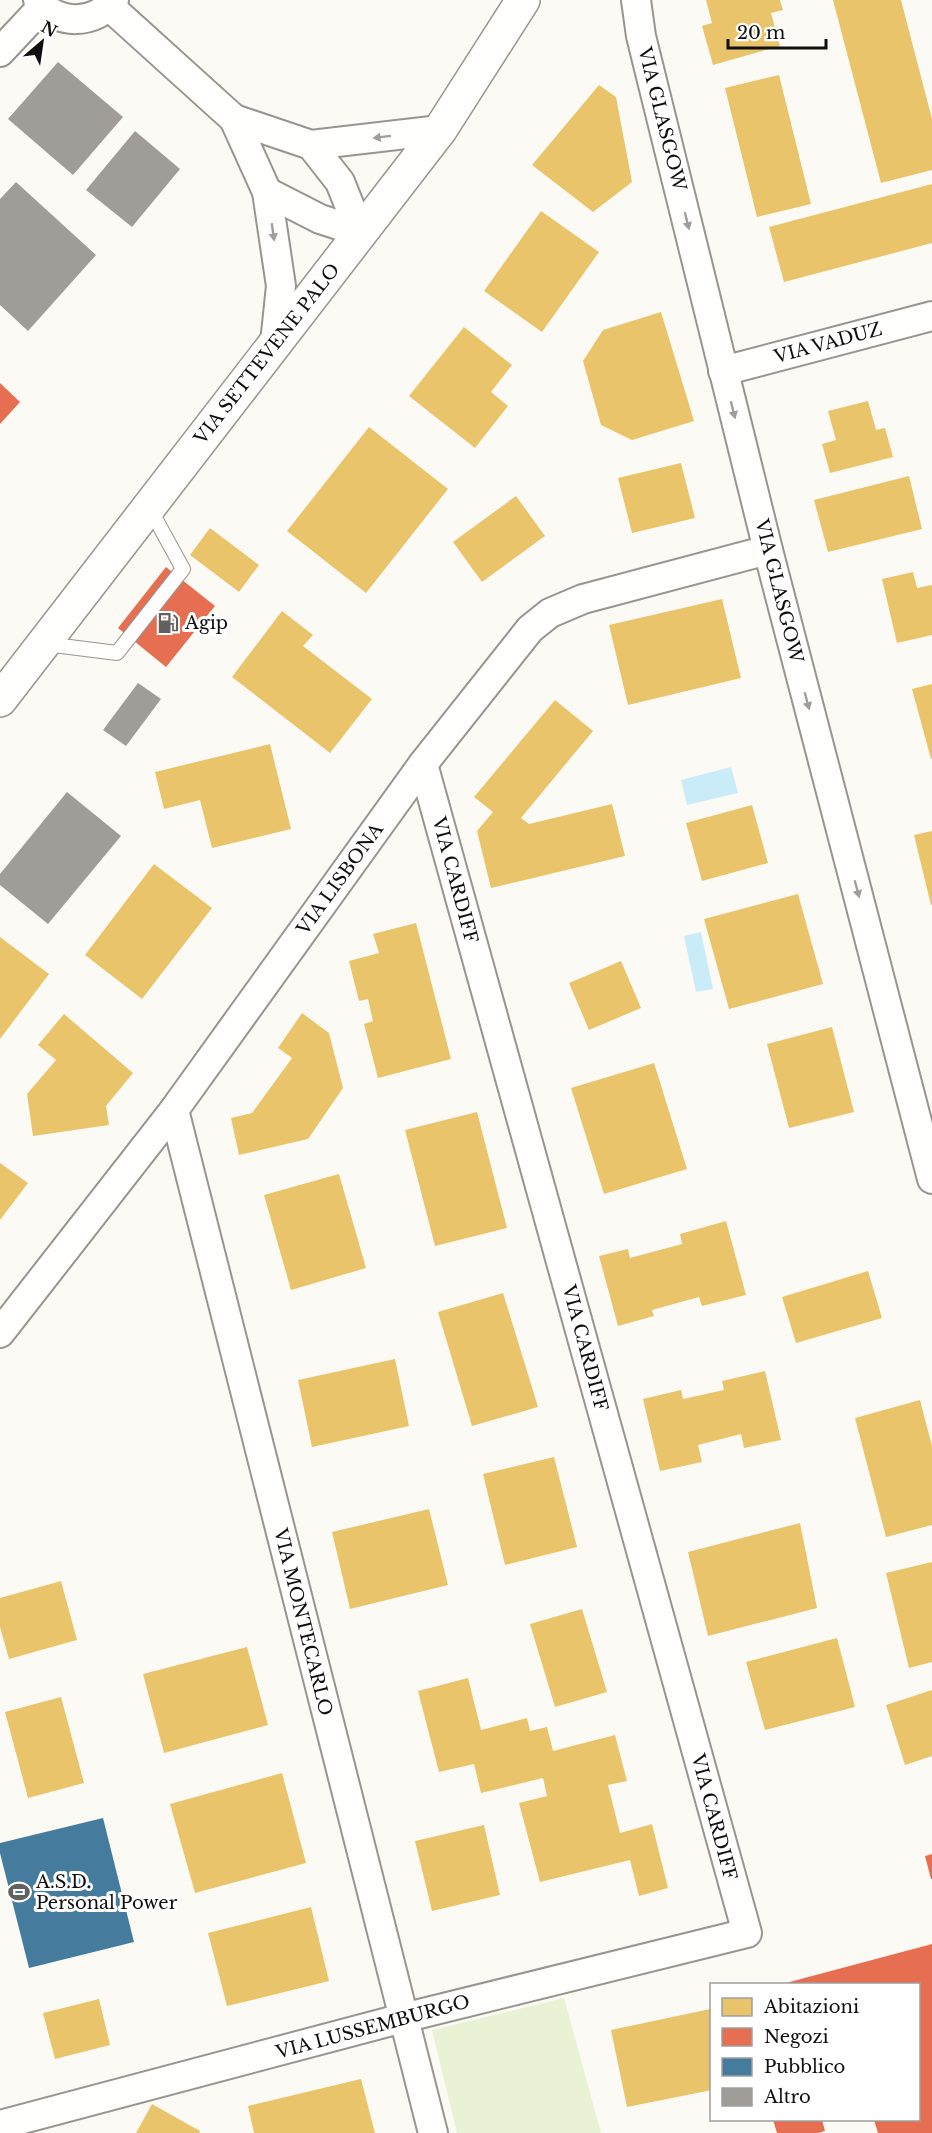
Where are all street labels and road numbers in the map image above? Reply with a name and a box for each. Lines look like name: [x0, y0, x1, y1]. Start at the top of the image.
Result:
street label: VIA GLASGOW: [633, 44, 691, 194]
street label: VIA SETTEVENE PALO: [189, 259, 344, 450]
street label: VIA VADUZ: [771, 318, 884, 368]
street label: VIA GLASGOW: [750, 516, 808, 666]
street label: VIA CARDIFF: [427, 814, 482, 945]
street label: VIA LISBONA: [292, 818, 389, 940]
street label: VIA CARDIFF: [557, 1282, 612, 1413]
street label: VIA MONTECARLO: [269, 1525, 337, 1718]
street label: VIA CARDIFF: [686, 1751, 741, 1882]
street label: VIA LUSSEMBURGO: [273, 1991, 472, 2064]

